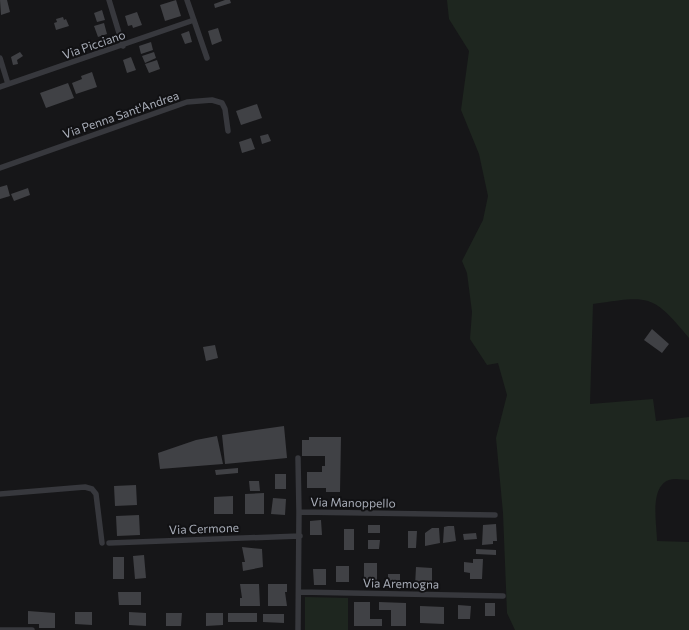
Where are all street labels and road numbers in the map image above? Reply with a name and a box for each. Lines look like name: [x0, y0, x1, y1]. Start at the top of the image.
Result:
street label: Via Picciano: [60, 27, 127, 61]
street label: Via Penna Sant'Andrea: [61, 88, 181, 141]
street label: Via Manoppello: [310, 494, 396, 510]
street label: Via Cermone: [169, 520, 239, 536]
street label: Via Aremogna: [363, 575, 439, 591]

